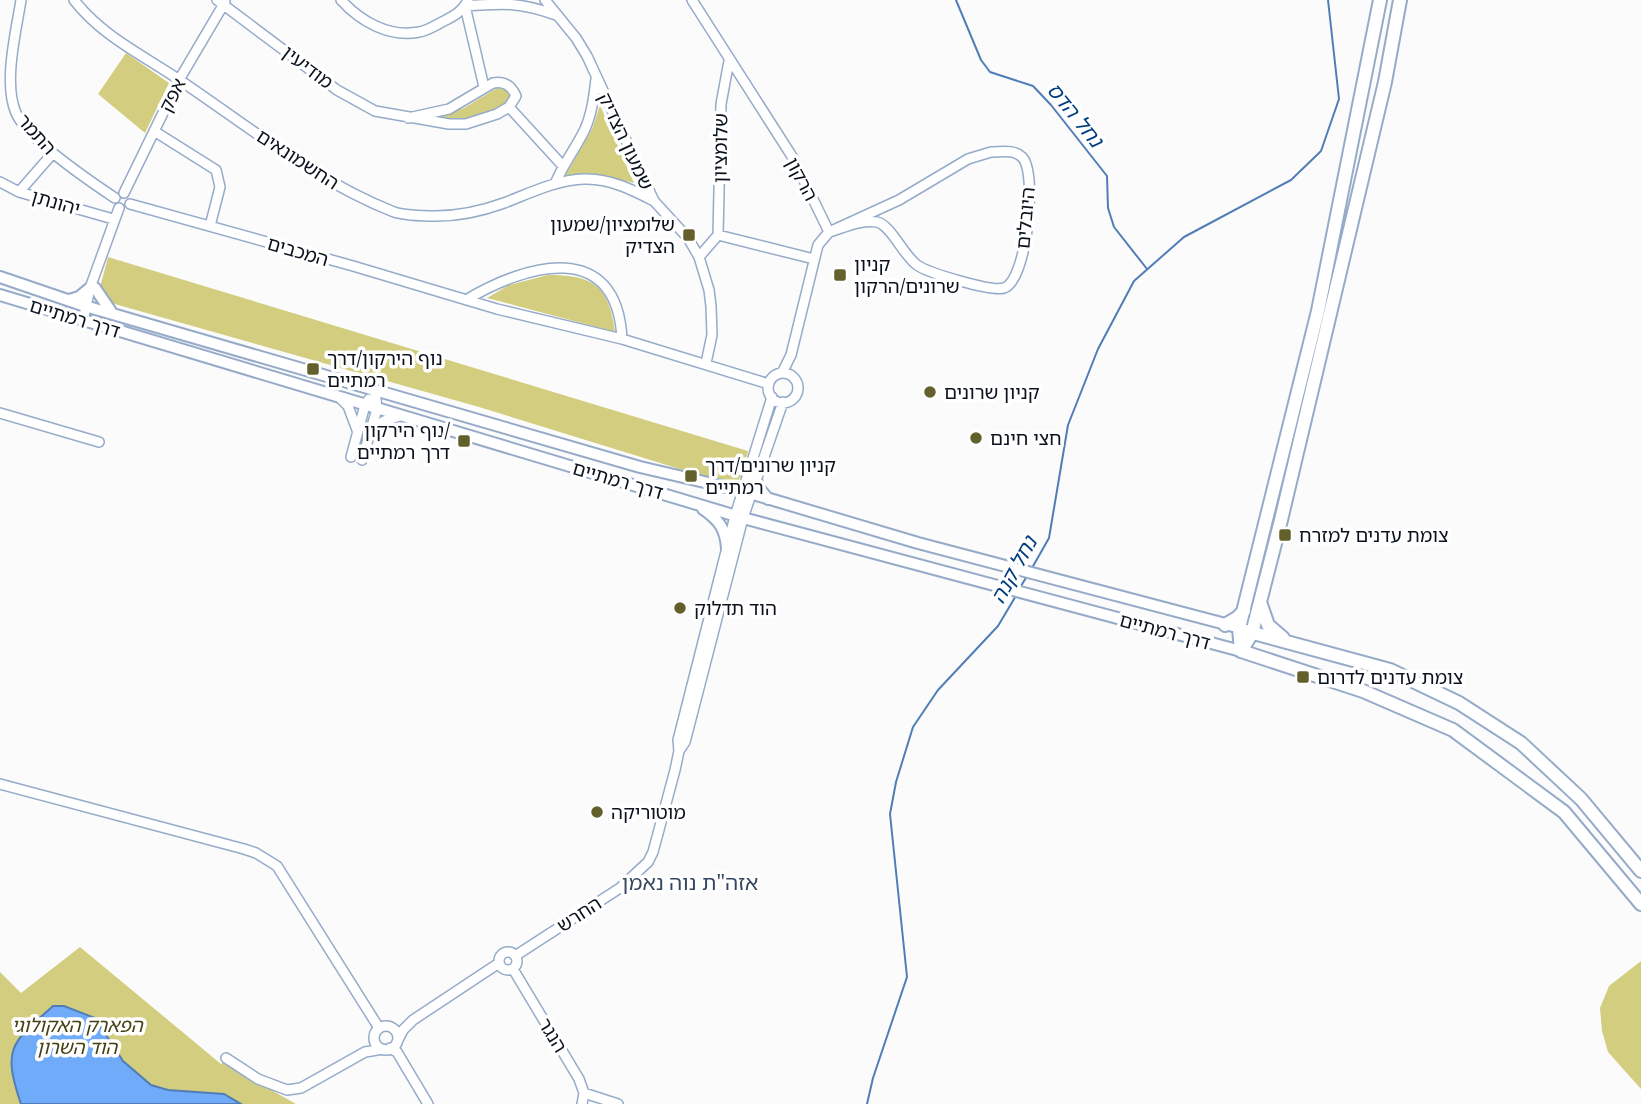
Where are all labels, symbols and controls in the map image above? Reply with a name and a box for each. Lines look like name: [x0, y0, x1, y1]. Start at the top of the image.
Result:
street label: מודיעין: [277, 39, 339, 95]
street label: אפק: [152, 74, 192, 116]
water label: נחל הדס: [1041, 76, 1112, 154]
street label: שמעון הצדיק: [592, 88, 660, 194]
street label: התמר: [12, 108, 62, 160]
street label: שלומציון: [706, 113, 734, 183]
street label: החשמונאים: [252, 123, 344, 195]
street label: הרקון: [780, 153, 824, 205]
street label: יהונתן: [29, 183, 83, 221]
street label: היובלים: [1009, 186, 1041, 250]
place label: שלומציון/שמעון הצדיק: [550, 211, 675, 259]
marker: שלומציון/שמעון הצדיק: [681, 227, 697, 243]
street label: המכבים: [264, 230, 332, 272]
place label: קניון שרונים/הרקון: [854, 251, 960, 299]
marker: קניון שרונים/הרקון: [832, 267, 848, 283]
street label: דרך רמתיים: [27, 292, 123, 344]
place label: נוף הירקון/דרך רמתיים: [327, 345, 443, 393]
marker: נוף הירקון/דרך רמתיים: [305, 361, 321, 377]
place label: קניון שרונים: [944, 379, 1040, 405]
marker: קניון שרונים: [922, 384, 938, 400]
place label: נוף הירקון/ דרך רמתיים: [357, 417, 451, 465]
place label: חצי חינם: [990, 425, 1062, 451]
marker: חצי חינם: [968, 430, 984, 446]
marker: נוף הירקון/ דרך רמתיים: [456, 433, 472, 449]
place label: קניון שרונים/דרך רמתיים: [705, 452, 836, 500]
street label: דרך רמתיים: [570, 455, 666, 505]
marker: קניון שרונים/דרך רמתיים: [683, 468, 699, 484]
place label: צומת עדנים למזרח: [1299, 522, 1449, 548]
marker: צומת עדנים למזרח: [1277, 527, 1293, 543]
water label: נחל קנה: [983, 529, 1044, 608]
place label: הוד תדלוק: [694, 595, 777, 621]
marker: הוד תדלוק: [672, 600, 688, 616]
street label: דרך רמתיים: [1117, 606, 1213, 656]
place label: צומת עדנים לדרום: [1317, 664, 1463, 690]
marker: צומת עדנים לדרום: [1295, 669, 1311, 685]
place label: מוטוריקה: [611, 799, 686, 825]
marker: מוטוריקה: [589, 804, 605, 820]
district label: אזה"ת נוה נאמן: [622, 868, 758, 896]
street label: החרש: [552, 890, 606, 938]
park label: הפארק האקולוגי הוד השרון: [11, 1012, 144, 1060]
street label: הנגר: [532, 1013, 574, 1057]

